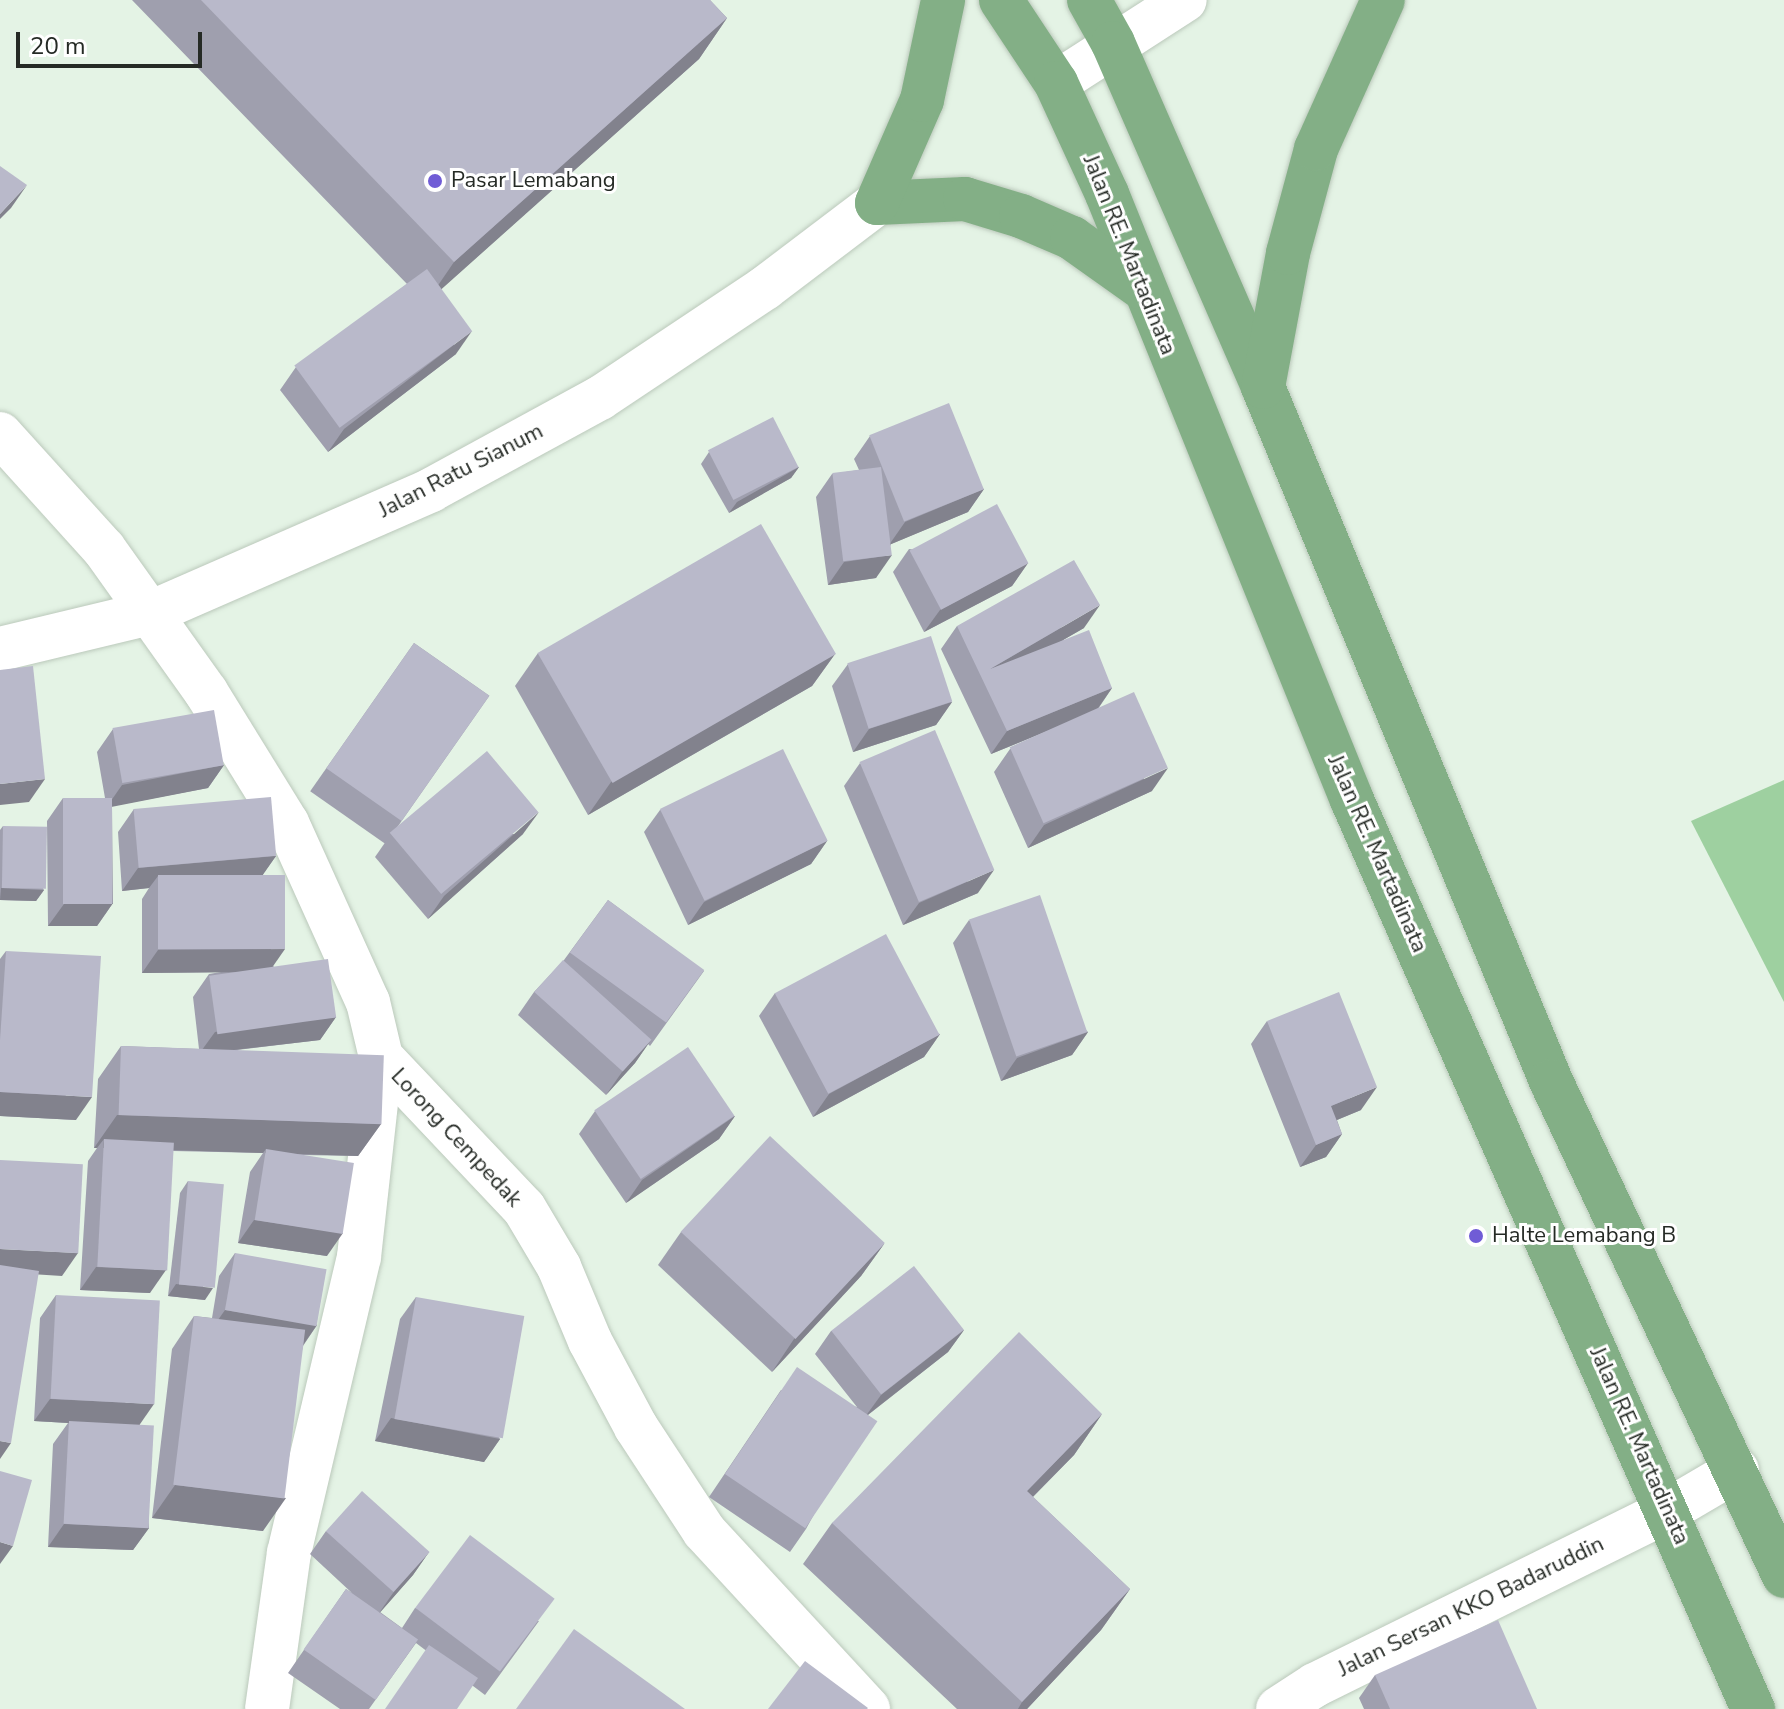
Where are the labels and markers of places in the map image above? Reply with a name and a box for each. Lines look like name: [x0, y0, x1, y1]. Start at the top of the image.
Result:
place label: Pasar Lemabang: [451, 168, 616, 194]
marker: Pasar Lemabang: [426, 172, 444, 190]
place label: Halte Lemabang B: [1492, 1223, 1676, 1249]
marker: Halte Lemabang B: [1467, 1227, 1485, 1245]

